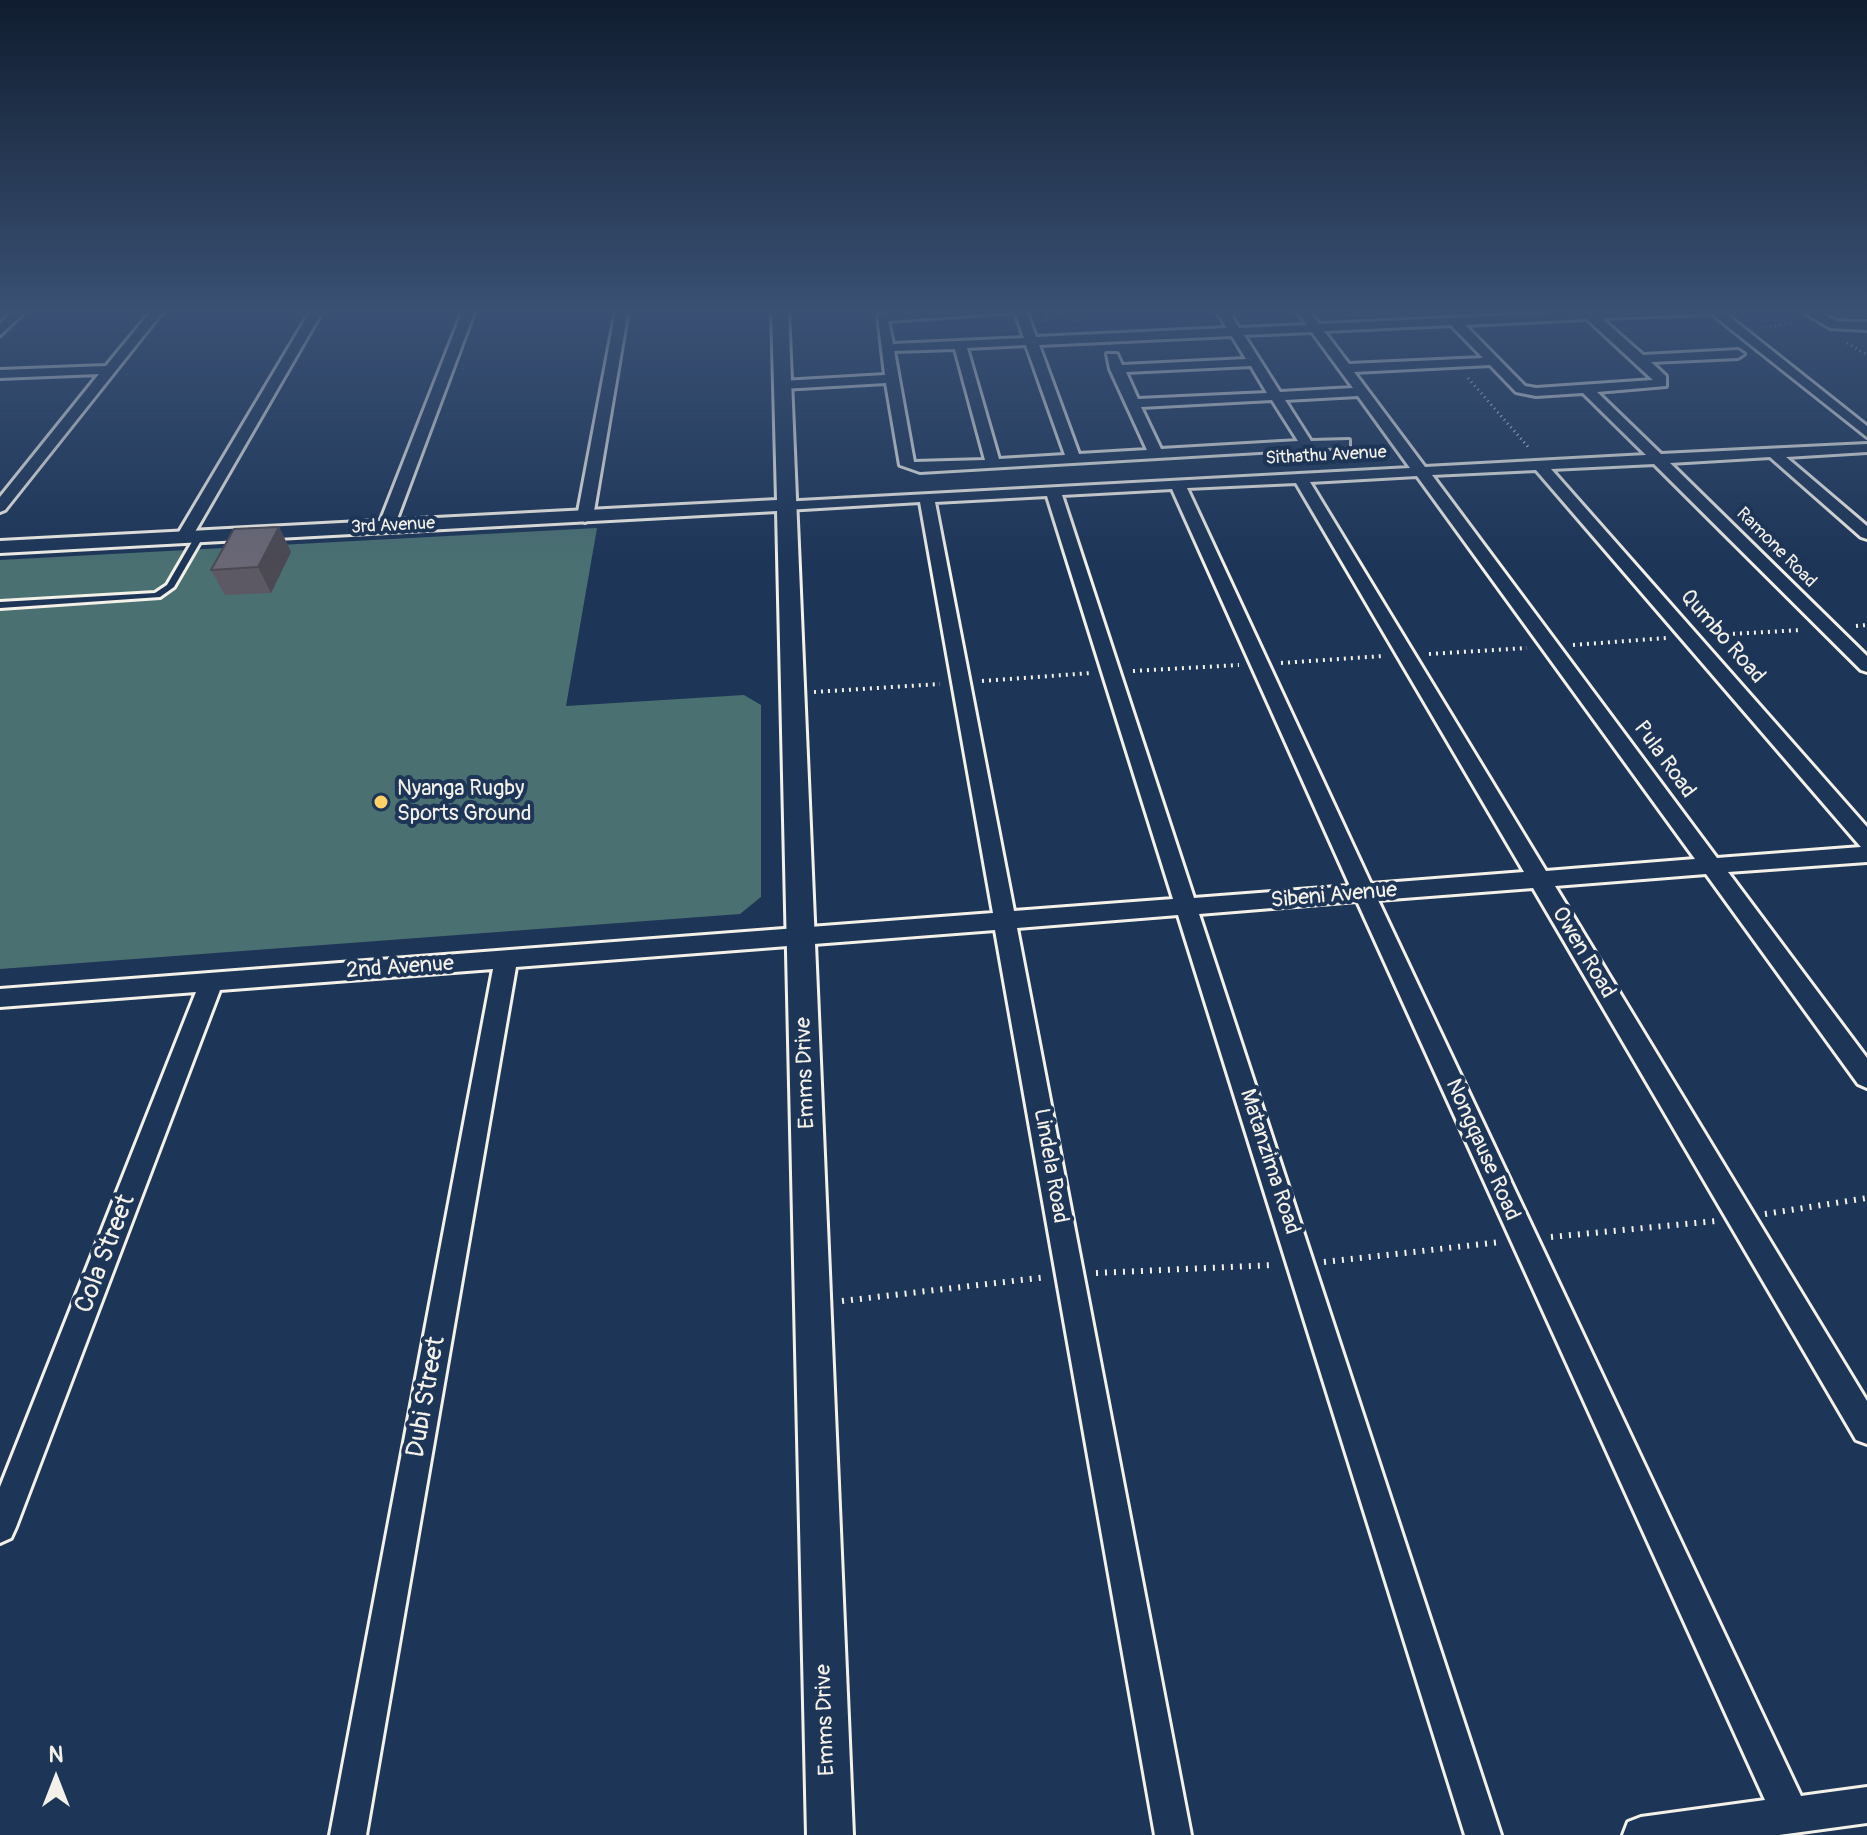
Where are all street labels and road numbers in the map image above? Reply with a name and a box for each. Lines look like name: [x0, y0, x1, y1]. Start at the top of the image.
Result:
street label: Sithathu Avenue: [1265, 442, 1387, 470]
street label: Ramone Road: [1731, 503, 1821, 593]
street label: 3rd Avenue: [350, 513, 436, 539]
street label: Qumbo Road: [1674, 584, 1770, 690]
street label: Pula Road: [1627, 716, 1701, 804]
street label: Sibeni Avenue: [1270, 877, 1398, 915]
street label: Owen Road: [1545, 902, 1621, 1004]
street label: 2nd Avenue: [345, 951, 455, 985]
street label: Emms Drive: [791, 1017, 821, 1129]
street label: Nongqause Road: [1439, 1075, 1525, 1225]
street label: Matanzima Road: [1233, 1086, 1305, 1238]
street label: Lindela Road: [1027, 1106, 1073, 1226]
street label: Cola Street: [69, 1190, 143, 1318]
street label: Dubi Street: [401, 1334, 453, 1460]
street label: Emms Drive: [811, 1664, 841, 1776]

